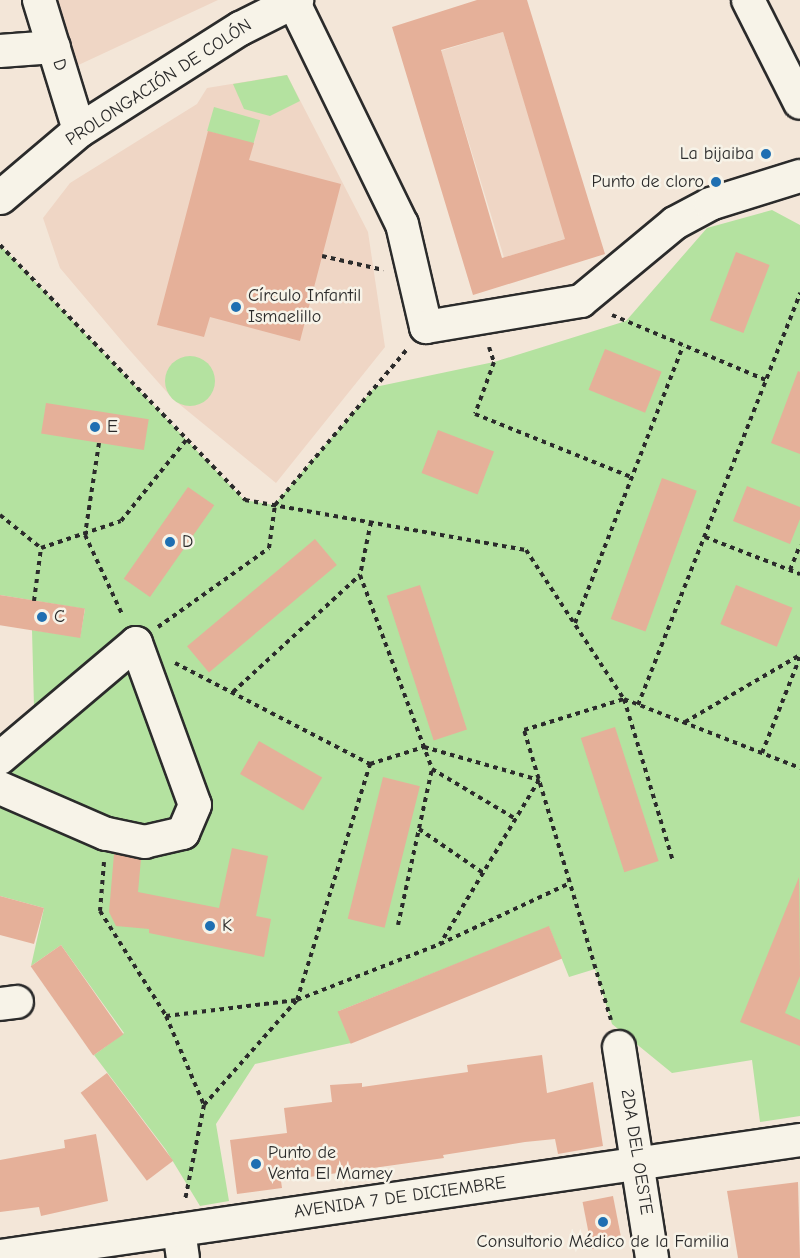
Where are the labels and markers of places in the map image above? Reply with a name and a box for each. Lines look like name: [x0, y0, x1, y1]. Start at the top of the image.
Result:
place label: La bijaiba: [680, 143, 754, 165]
marker: La bijaiba: [759, 147, 773, 161]
place label: Punto de cloro: [592, 171, 704, 193]
marker: Punto de cloro: [709, 175, 723, 189]
place label: Círculo Infantil Ismaelillo: [248, 286, 361, 328]
marker: Círculo Infantil Ismaelillo: [229, 300, 243, 314]
place label: E: [107, 416, 118, 438]
marker: E: [88, 420, 102, 434]
place label: D: [182, 531, 193, 553]
marker: D: [163, 535, 177, 549]
place label: C: [54, 606, 65, 628]
marker: C: [35, 610, 49, 624]
place label: K: [222, 915, 232, 937]
marker: K: [203, 919, 217, 933]
place label: Punto de Venta El Mamey: [268, 1143, 393, 1186]
marker: Punto de Venta El Mamey: [249, 1157, 263, 1171]
marker: Consultorio Médico de la Familia: [596, 1215, 610, 1229]
place label: Consultorio Médico de la Familia: [477, 1231, 729, 1253]

